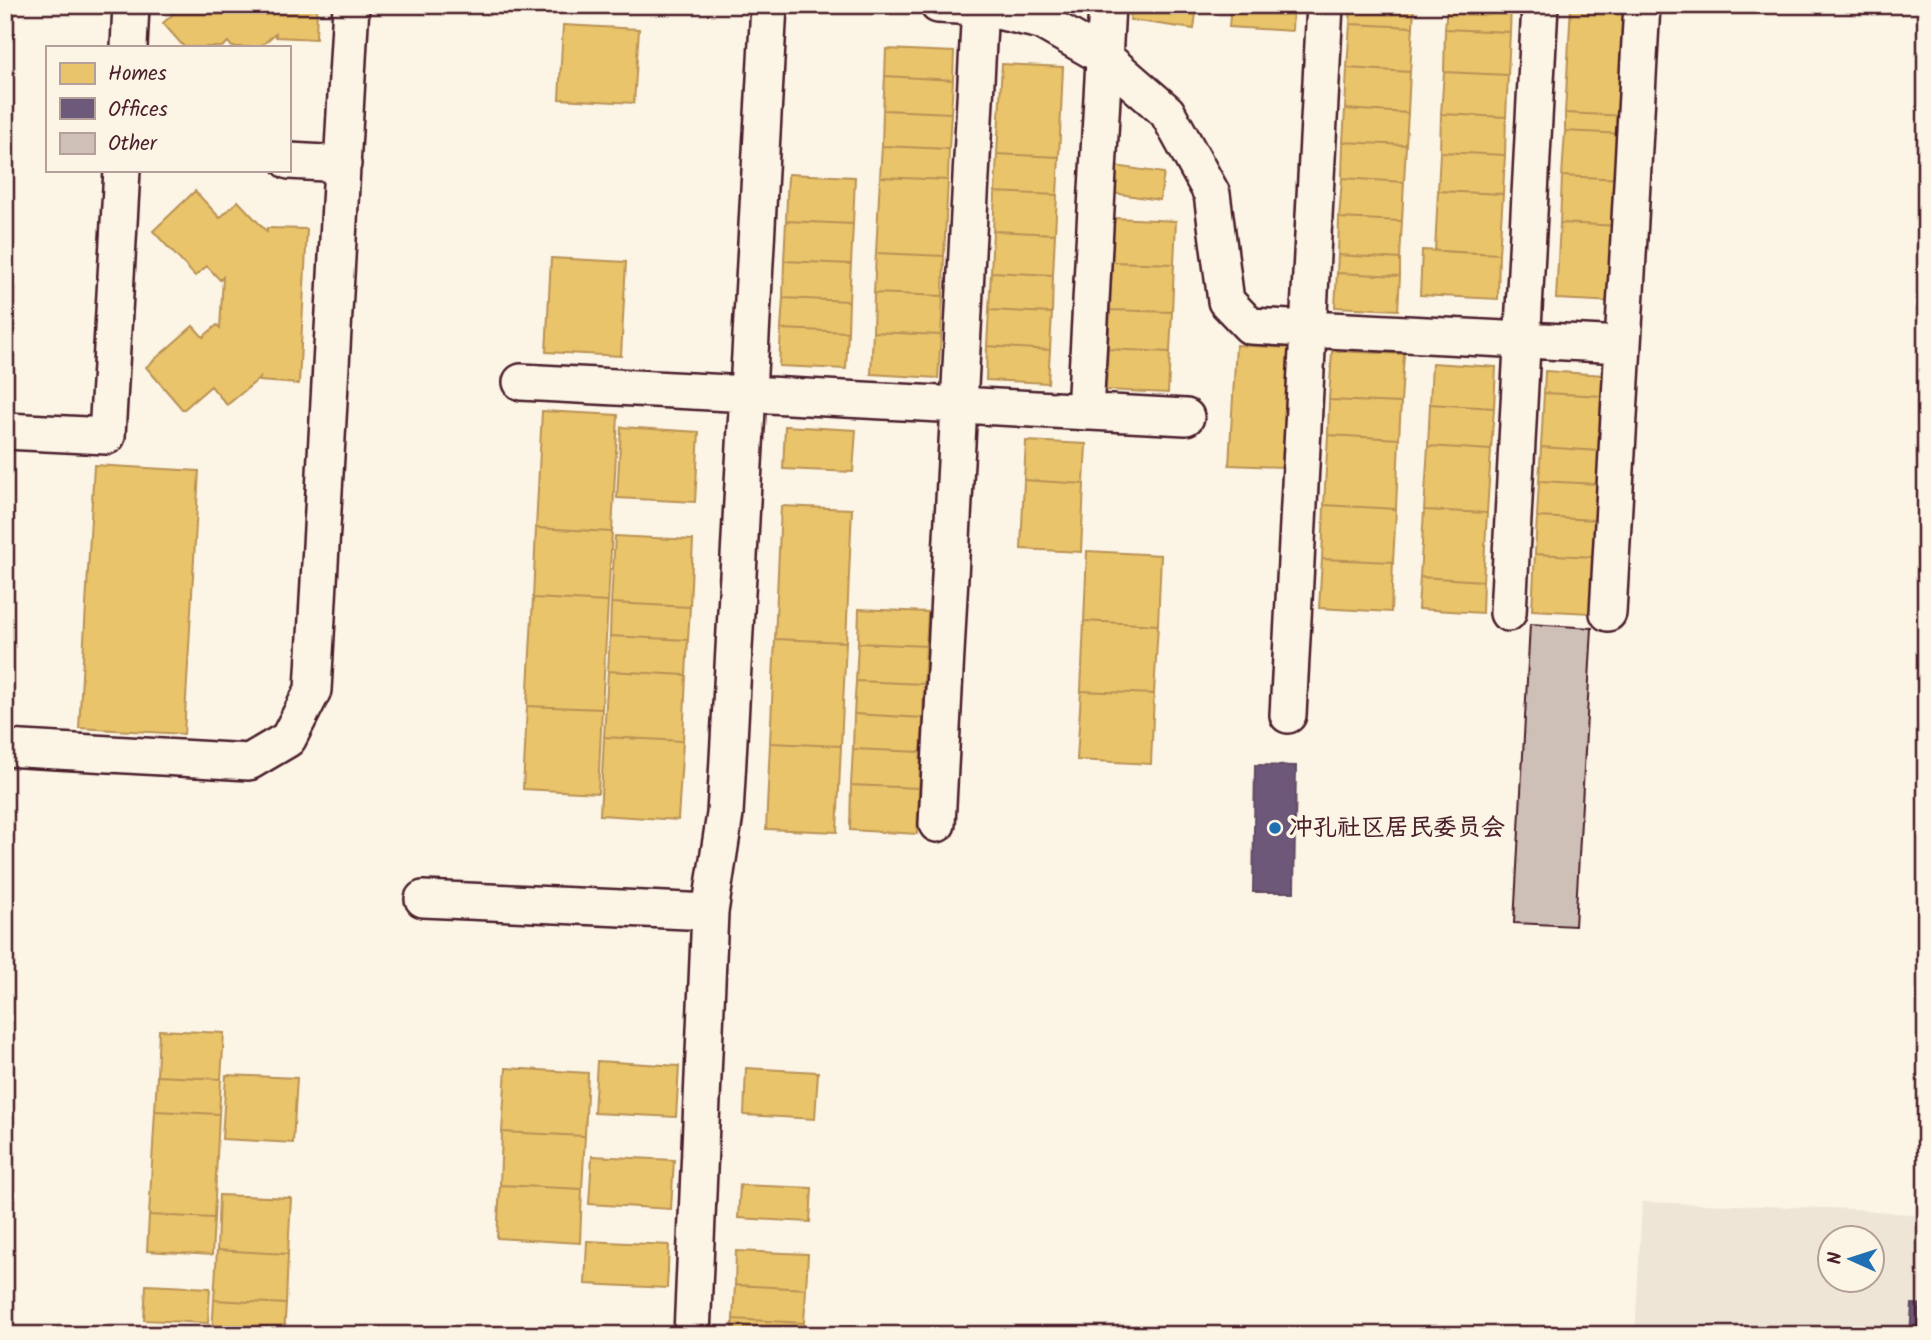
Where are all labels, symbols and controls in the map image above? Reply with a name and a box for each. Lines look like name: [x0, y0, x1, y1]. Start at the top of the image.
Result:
legend: [46, 46, 290, 172]
text: Homes: [108, 58, 167, 91]
text: Offices: [108, 94, 168, 127]
text: Other: [108, 128, 158, 161]
place label: 冲孔社区居民委员会: [1289, 809, 1505, 848]
marker: 冲孔社区居民委员会: [1267, 820, 1283, 836]
north arrow: [1815, 1224, 1885, 1294]
text: N: [1821, 1251, 1851, 1265]

